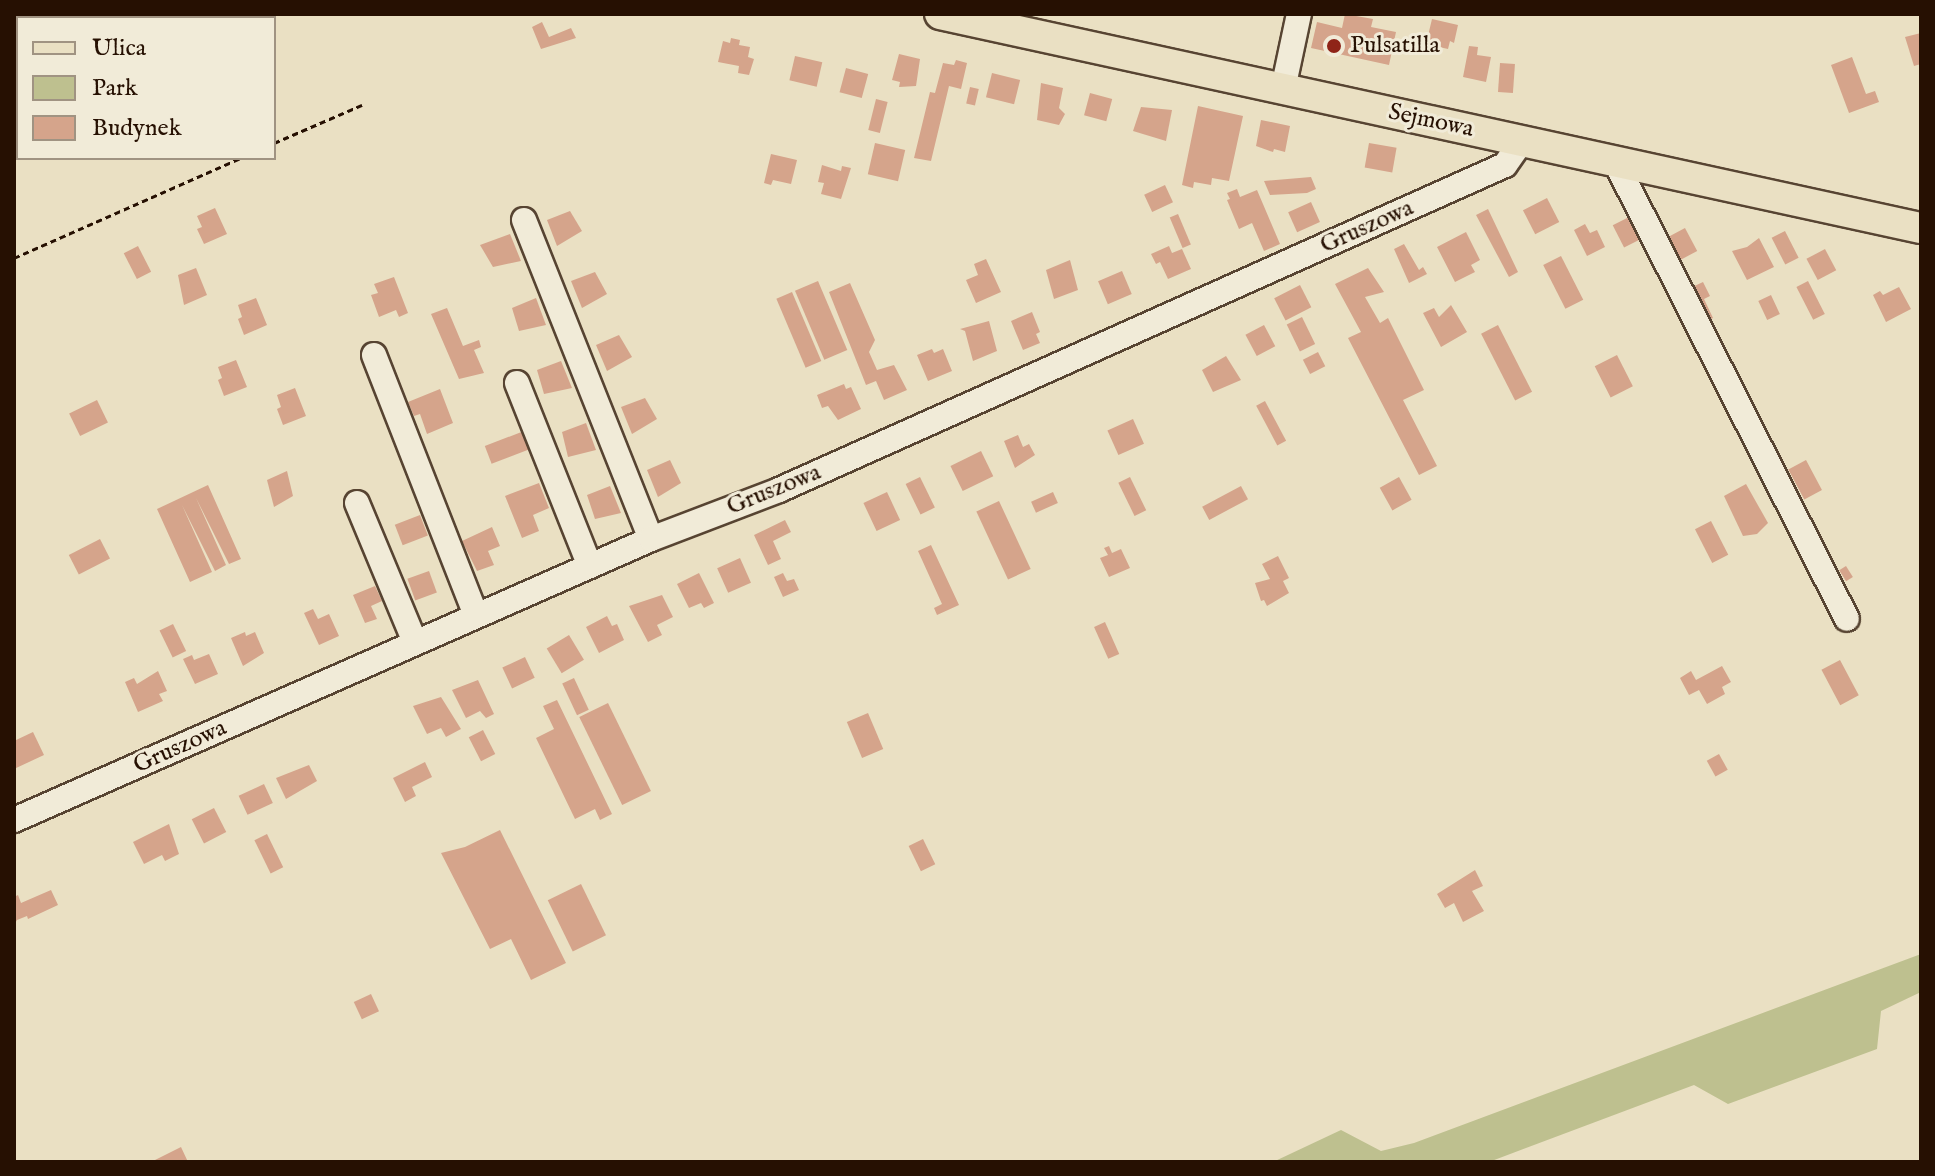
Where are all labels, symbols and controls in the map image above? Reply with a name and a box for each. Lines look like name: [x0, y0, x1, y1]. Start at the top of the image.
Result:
legend: [16, 16, 276, 160]
place label: Pulsatilla: [1350, 32, 1440, 60]
text: Ulica: [92, 33, 146, 64]
marker: Pulsatilla: [1325, 37, 1343, 55]
text: Park: [92, 73, 138, 104]
street label: Sejmowa: [1386, 98, 1476, 144]
text: Budynek: [92, 113, 181, 144]
street label: Gruszowa: [1316, 194, 1418, 260]
street label: Gruszowa: [723, 458, 825, 522]
street label: Gruszowa: [129, 714, 231, 780]

